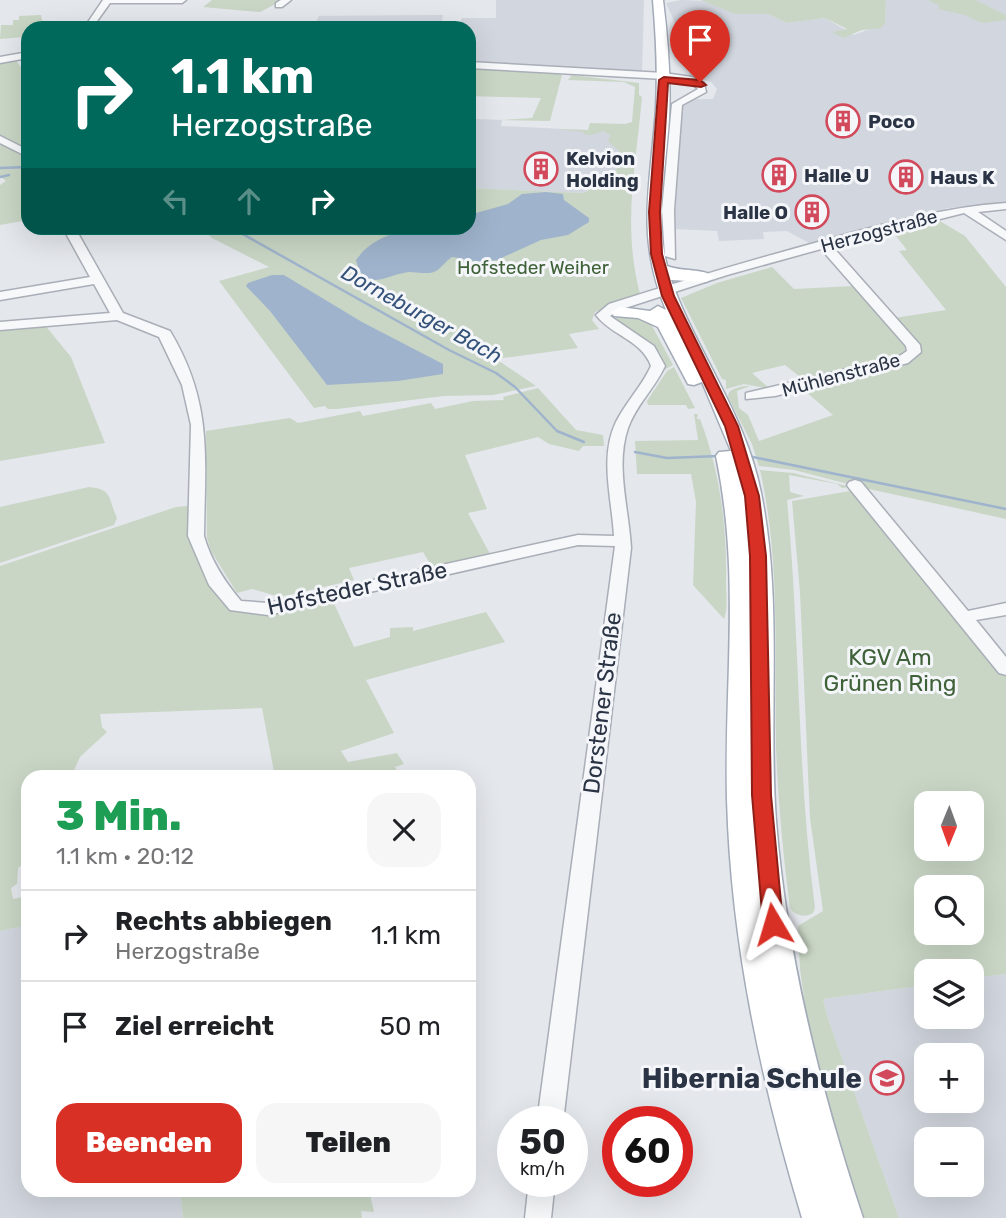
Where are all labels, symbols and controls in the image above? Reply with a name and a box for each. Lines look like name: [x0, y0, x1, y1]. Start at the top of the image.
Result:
pin: [670, 10, 730, 82]
icon: arrive: [681, 21, 719, 59]
text: 1.1 km: [171, 47, 314, 105]
icon: right: [56, 49, 147, 140]
building icon: Poco: [824, 102, 862, 140]
text: Herzogstraße: [171, 106, 373, 144]
place label: Poco: [868, 110, 915, 133]
place label: Kelvion Holding: [566, 147, 639, 192]
building icon: Kelvion Holding: [522, 150, 560, 188]
building icon: Halle U: [760, 156, 798, 194]
building icon: Haus K: [887, 158, 925, 196]
place label: Halle U: [804, 164, 869, 187]
place label: Haus K: [930, 166, 995, 189]
icon: left: [157, 182, 195, 220]
icon: ahead: [230, 182, 268, 220]
icon: right: [303, 182, 341, 220]
building icon: Halle O: [793, 193, 831, 231]
place label: Halle O: [723, 201, 788, 224]
street label: Herzogstraße: [818, 204, 940, 258]
park label: Hofsteder Weiher: [457, 256, 610, 279]
water label: Dorneburger Bach: [337, 260, 507, 368]
street label: Mühlenstraße: [779, 348, 903, 402]
street label: Hofsteder Straße: [264, 555, 450, 621]
street label: Dorstener Straße: [577, 610, 627, 796]
park label: KGV Am Grünen Ring: [824, 643, 956, 697]
text: 3 Min.: [56, 791, 181, 841]
north arrow: [914, 791, 984, 861]
map controls: [914, 791, 984, 1197]
button: close: [367, 793, 441, 867]
text: 1.1 km · 20:12: [56, 842, 194, 870]
button: search: [914, 875, 984, 945]
position arrow: [736, 887, 810, 961]
text: Rechts abbiegen: [115, 906, 332, 937]
icon: right: [56, 917, 94, 955]
text: 1.1 km: [371, 920, 441, 951]
text: Herzogstraße: [115, 937, 260, 965]
button: layers: [914, 959, 984, 1029]
icon: arrive: [56, 1008, 94, 1046]
text: Ziel erreicht: [115, 1011, 274, 1042]
text: 50 m: [380, 1011, 441, 1042]
button: +: [914, 1043, 984, 1113]
school or university icon: Hibernia Schule: [868, 1059, 906, 1097]
place label: Hibernia Schule: [642, 1062, 862, 1095]
button: Beenden: [56, 1103, 242, 1183]
button: Teilen: [256, 1103, 441, 1183]
speed limit sign: 60: [602, 1106, 693, 1197]
text: 50: [519, 1121, 566, 1163]
button: −: [914, 1127, 984, 1197]
text: km/h: [520, 1158, 565, 1180]

